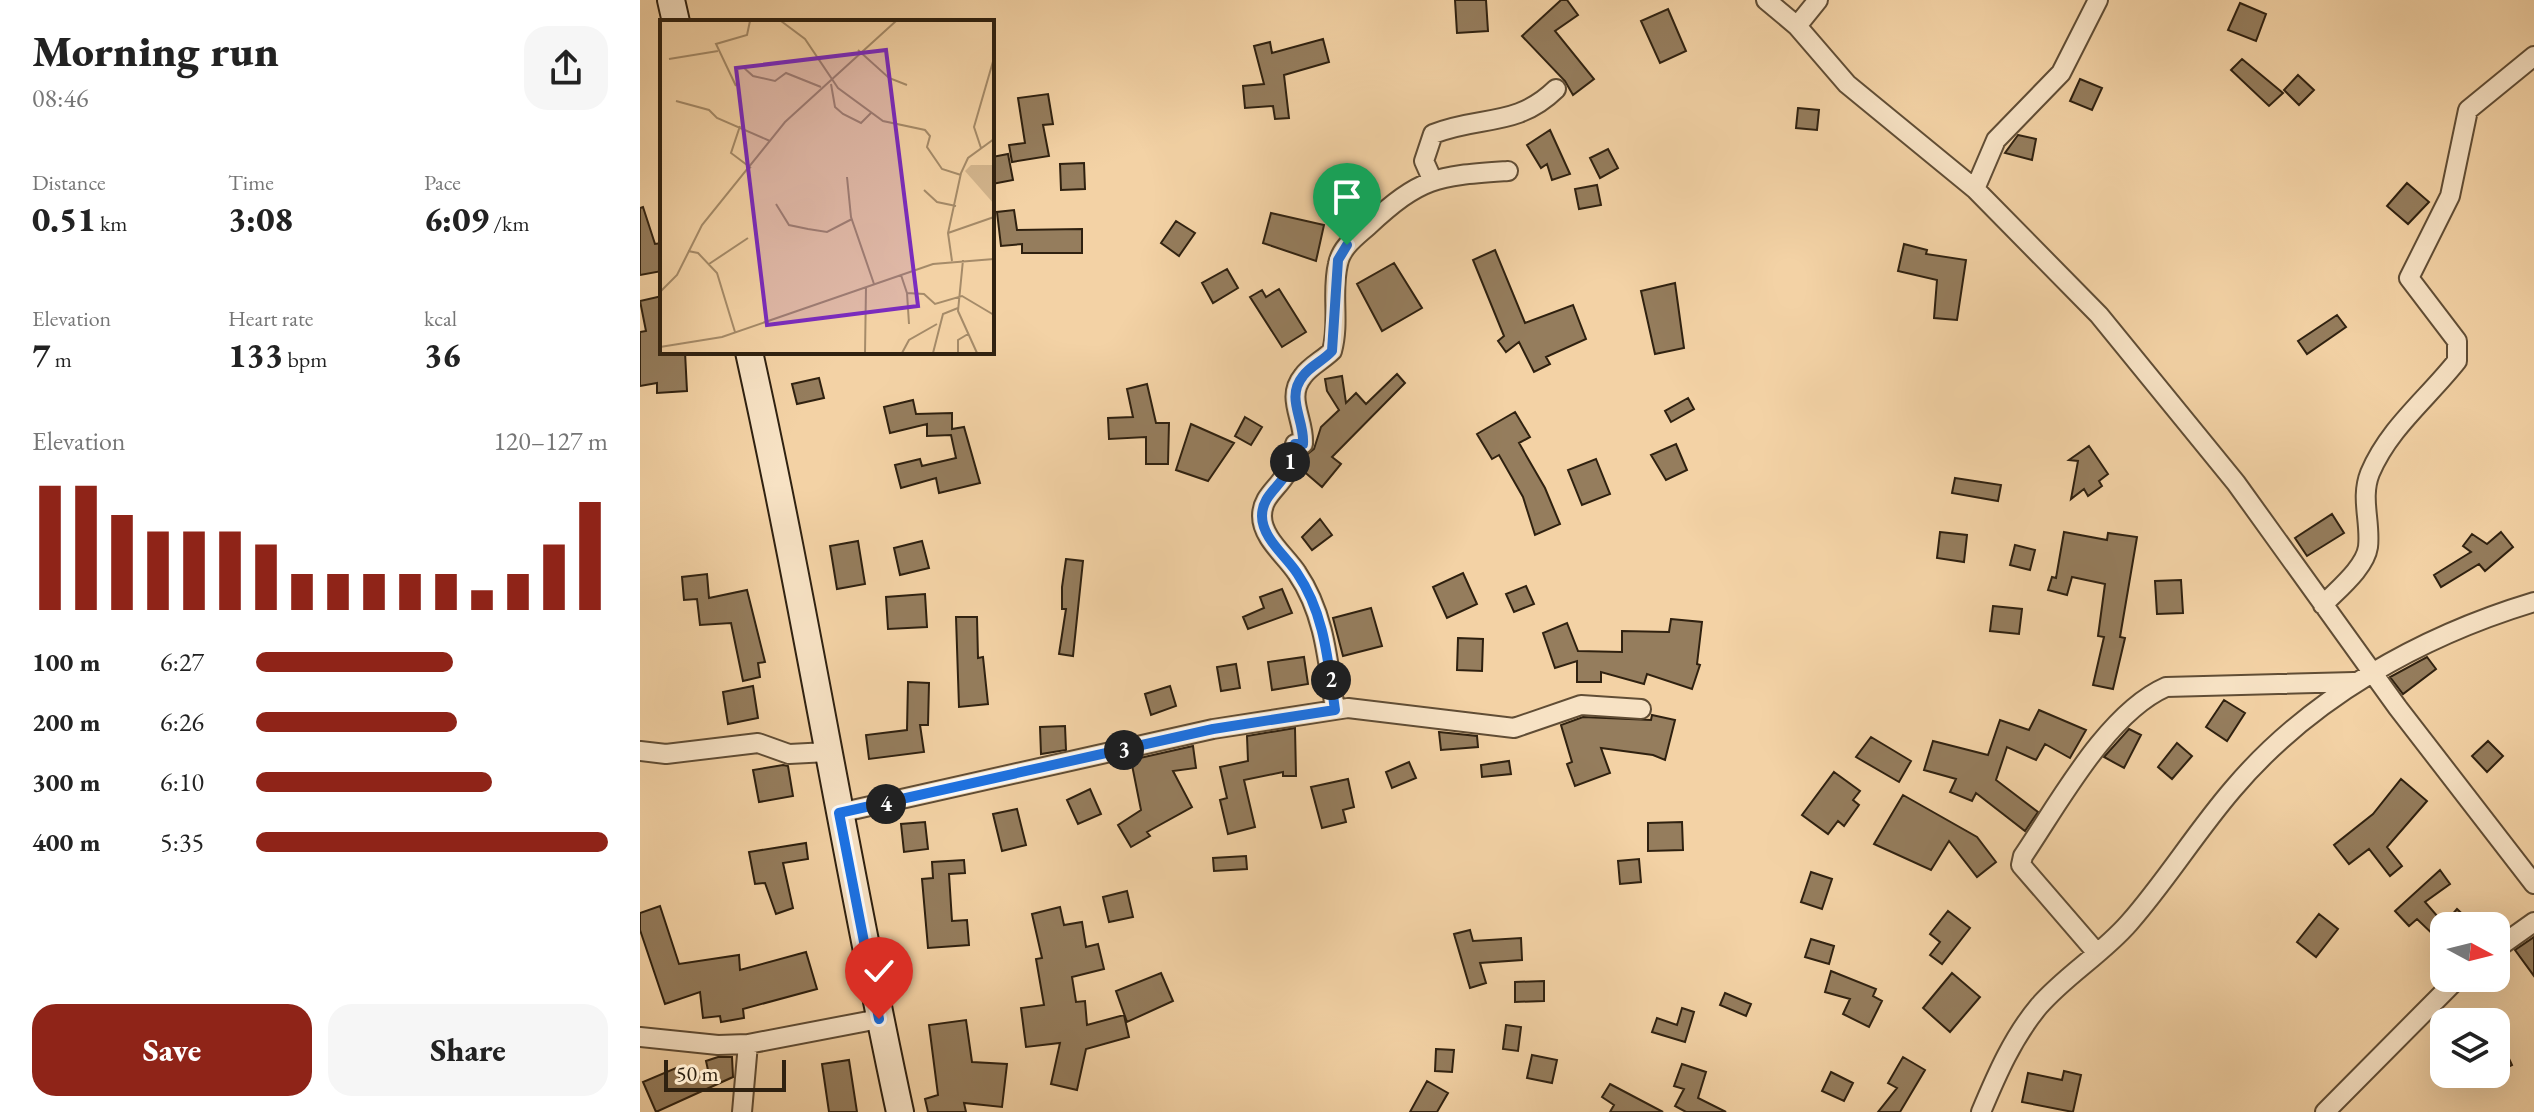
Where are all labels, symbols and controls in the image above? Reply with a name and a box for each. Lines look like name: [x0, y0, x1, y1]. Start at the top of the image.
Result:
inset map: [660, 20, 994, 354]
text: Morning run: [32, 22, 279, 79]
button: share: [524, 26, 608, 110]
text: 08:46: [32, 81, 88, 115]
pin: [1313, 163, 1381, 245]
text: Distance: [32, 168, 105, 197]
text: Time: [228, 168, 274, 197]
text: Pace: [424, 168, 461, 197]
icon: arrive: [1325, 175, 1369, 219]
text: 0.51: [32, 197, 96, 241]
text: 3:08: [228, 197, 293, 241]
text: 6:09: [424, 197, 489, 241]
text: km: [96, 209, 127, 238]
text: /km: [489, 209, 530, 238]
text: Elevation: [32, 304, 111, 333]
text: Heart rate: [228, 304, 313, 333]
text: kcal: [424, 304, 457, 333]
text: 7: [32, 333, 50, 377]
text: 133: [228, 333, 283, 377]
text: 36: [424, 333, 461, 377]
text: m: [50, 345, 72, 374]
text: bpm: [283, 345, 327, 374]
text: Elevation: [32, 424, 126, 458]
text: 120–127 m: [493, 424, 608, 458]
pin: 1: [1270, 442, 1310, 482]
text: 1: [1284, 447, 1296, 476]
text: 100 m: [32, 645, 100, 679]
text: 6:27: [160, 645, 204, 679]
pin: 2: [1311, 660, 1351, 700]
text: 2: [1325, 665, 1337, 694]
text: 200 m: [32, 705, 100, 739]
text: 6:26: [160, 705, 204, 739]
pin: 3: [1104, 730, 1144, 770]
text: 3: [1118, 735, 1130, 764]
text: 300 m: [32, 765, 100, 799]
text: 6:10: [160, 765, 204, 799]
pin: 4: [866, 784, 906, 824]
text: 4: [880, 789, 892, 818]
text: 400 m: [32, 825, 100, 859]
text: 5:35: [160, 825, 204, 859]
north arrow: [2430, 912, 2510, 992]
map controls: [2430, 912, 2510, 1088]
pin: [845, 937, 913, 1019]
icon: check: [857, 949, 901, 993]
button: Save: [32, 1004, 312, 1096]
button: Share: [328, 1004, 608, 1096]
button: layers: [2430, 1008, 2510, 1088]
scale bar: [664, 1056, 786, 1092]
text: 50 m: [676, 1059, 719, 1088]

